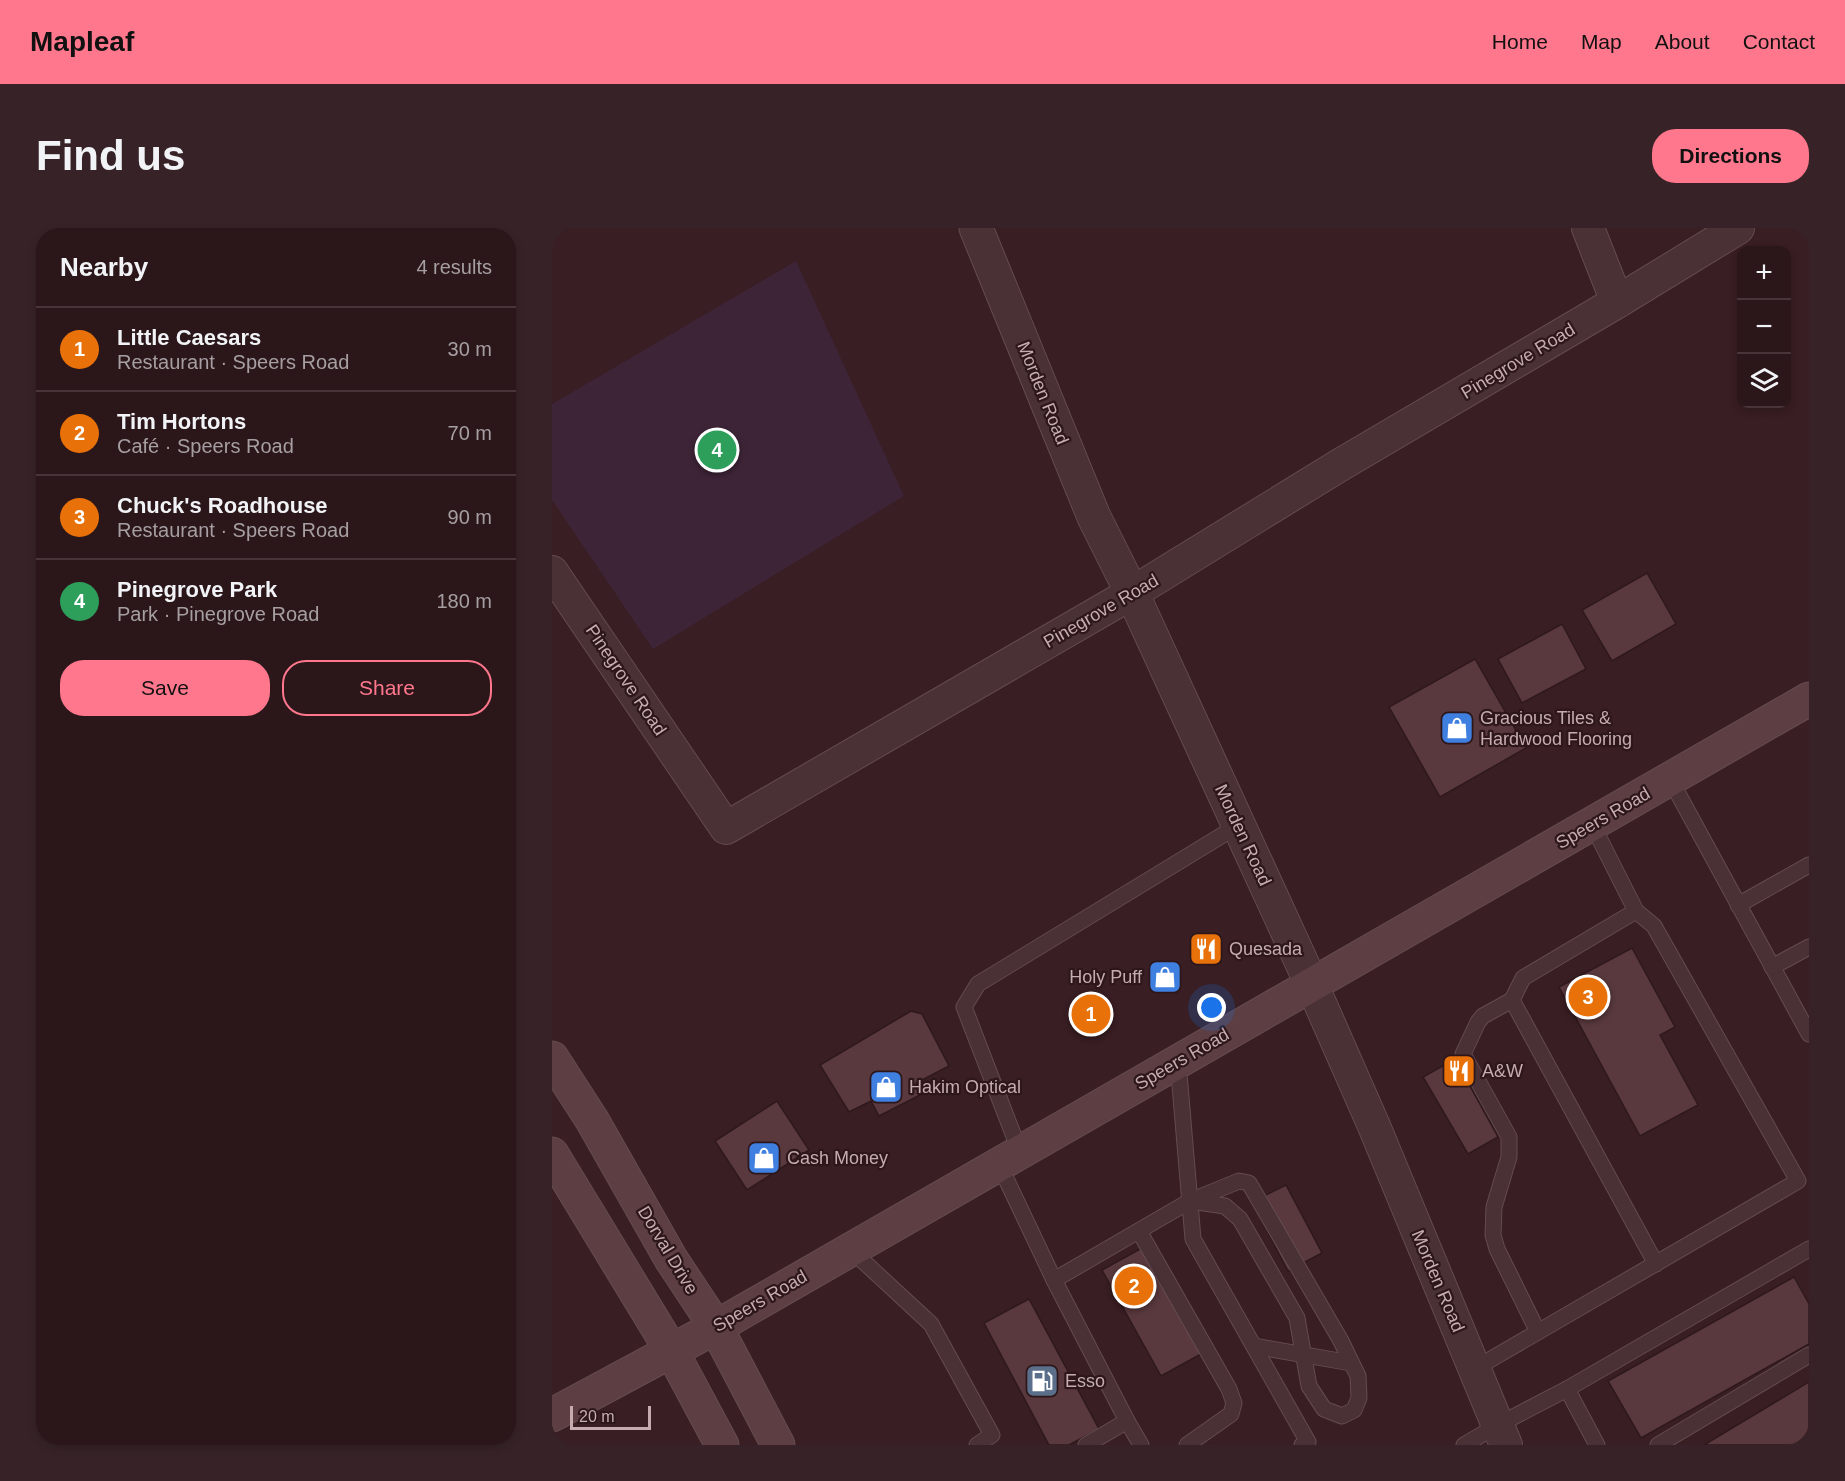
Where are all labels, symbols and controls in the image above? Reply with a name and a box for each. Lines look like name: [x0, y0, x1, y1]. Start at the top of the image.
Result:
text: Mapleaf: [30, 26, 134, 57]
text: Home: [1492, 30, 1548, 53]
text: Map: [1581, 30, 1622, 53]
text: About: [1655, 30, 1710, 53]
text: Contact: [1743, 30, 1815, 53]
button: Directions: [1652, 129, 1809, 183]
text: Find us: [36, 132, 185, 179]
map controls: [1737, 246, 1791, 408]
button: +: [1737, 246, 1791, 300]
text: Nearby: [60, 252, 148, 282]
text: 4 results: [416, 256, 492, 278]
button: −: [1737, 300, 1791, 354]
street label: Pinegrove Road: [1458, 319, 1578, 403]
text: Little Caesars: [117, 325, 261, 350]
text: 1: [74, 338, 85, 360]
text: 30 m: [448, 338, 492, 360]
street label: Morden Road: [1013, 339, 1073, 447]
text: Restaurant · Speers Road: [117, 351, 349, 373]
button: layers: [1737, 354, 1791, 408]
text: Tim Hortons: [117, 409, 246, 434]
text: 2: [74, 422, 85, 444]
text: 70 m: [448, 422, 492, 444]
pin: 4: [698, 428, 736, 472]
text: Café · Speers Road: [117, 435, 294, 457]
text: Chuck's Roadhouse: [117, 493, 328, 518]
text: 3: [74, 506, 85, 528]
text: 90 m: [448, 506, 492, 528]
text: Restaurant · Speers Road: [117, 519, 349, 541]
street label: Pinegrove Road: [1040, 570, 1162, 652]
text: Pinegrove Park: [117, 577, 277, 602]
text: 4: [74, 590, 85, 612]
text: 180 m: [436, 590, 492, 612]
text: Park · Pinegrove Road: [117, 603, 319, 625]
street label: Pinegrove Road: [582, 621, 670, 739]
button: Save: [60, 660, 270, 716]
button: Share: [282, 660, 492, 716]
place label: Gracious Tiles & Hardwood Flooring: [1480, 708, 1632, 749]
shop icon: Gracious Tiles & Hardwood Flooring: [1439, 710, 1475, 746]
street label: Morden Road: [1211, 781, 1275, 889]
street label: Speers Road: [1552, 783, 1654, 853]
restaurant icon: Quesada: [1188, 931, 1224, 967]
place label: Quesada: [1229, 939, 1303, 959]
shop icon: Holy Puff: [1147, 959, 1183, 995]
place label: Holy Puff: [1069, 967, 1143, 987]
pin: 3: [1568, 974, 1608, 1020]
pin: 1: [1072, 992, 1110, 1036]
your location: [1197, 993, 1226, 1022]
street label: Speers Road: [1131, 1024, 1233, 1094]
restaurant icon: A&W: [1441, 1053, 1477, 1089]
place label: A&W: [1482, 1061, 1523, 1081]
shop icon: Hakim Optical: [868, 1069, 904, 1105]
place label: Hakim Optical: [909, 1077, 1021, 1097]
shop icon: Cash Money: [746, 1140, 782, 1176]
place label: Cash Money: [787, 1148, 888, 1168]
street label: Dorval Drive: [634, 1202, 702, 1298]
street label: Morden Road: [1407, 1227, 1469, 1335]
pin: 2: [1114, 1264, 1154, 1308]
street label: Speers Road: [709, 1266, 811, 1336]
fuel station icon: Esso: [1024, 1363, 1060, 1399]
place label: Esso: [1065, 1371, 1105, 1391]
scale bar: [570, 1403, 651, 1430]
text: 20 m: [579, 1408, 615, 1425]

